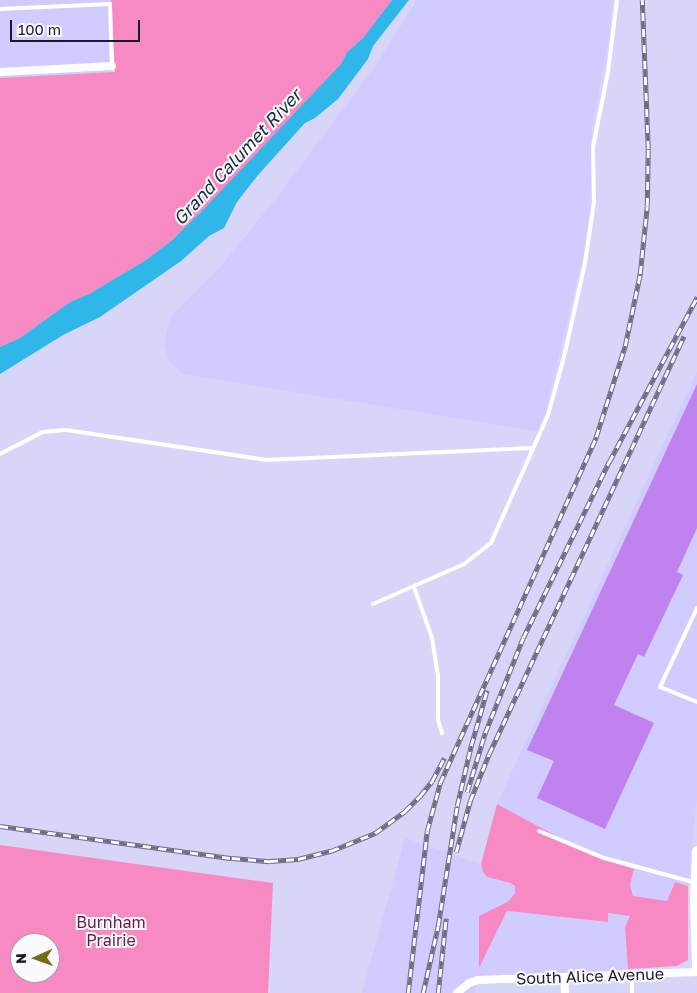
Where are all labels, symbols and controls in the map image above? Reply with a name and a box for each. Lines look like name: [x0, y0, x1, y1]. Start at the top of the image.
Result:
scale bar: [12, 10, 142, 42]
text: 100 m: [18, 20, 61, 38]
water label: Grand Calumet River: [169, 85, 305, 229]
park label: Burnham Prairie: [76, 912, 146, 950]
north arrow: [10, 933, 60, 983]
text: N: [12, 953, 29, 964]
street label: South Alice Avenue: [516, 964, 664, 988]

